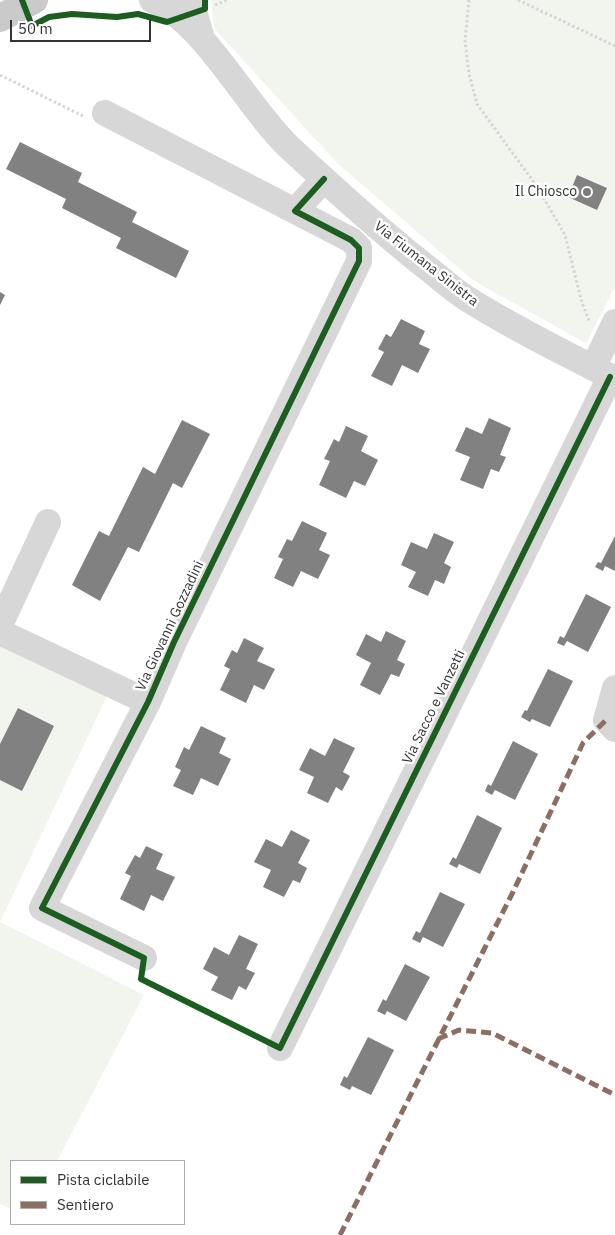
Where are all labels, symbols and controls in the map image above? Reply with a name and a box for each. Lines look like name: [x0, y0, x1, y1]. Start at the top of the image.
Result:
scale bar: [12, 10, 154, 42]
text: 50 m: [18, 19, 53, 38]
place label: Il Chiosco: [515, 184, 577, 200]
marker: Il Chiosco: [581, 186, 593, 198]
street label: Via Fiumana Sinistra: [370, 218, 482, 310]
street label: Via Giovanni Gozzadini: [132, 558, 208, 694]
street label: Via Sacco e Vanzetti: [399, 647, 469, 767]
legend: [10, 1160, 185, 1225]
text: Pista ciclabile: [57, 1170, 150, 1189]
text: Sentiero: [57, 1195, 114, 1214]

